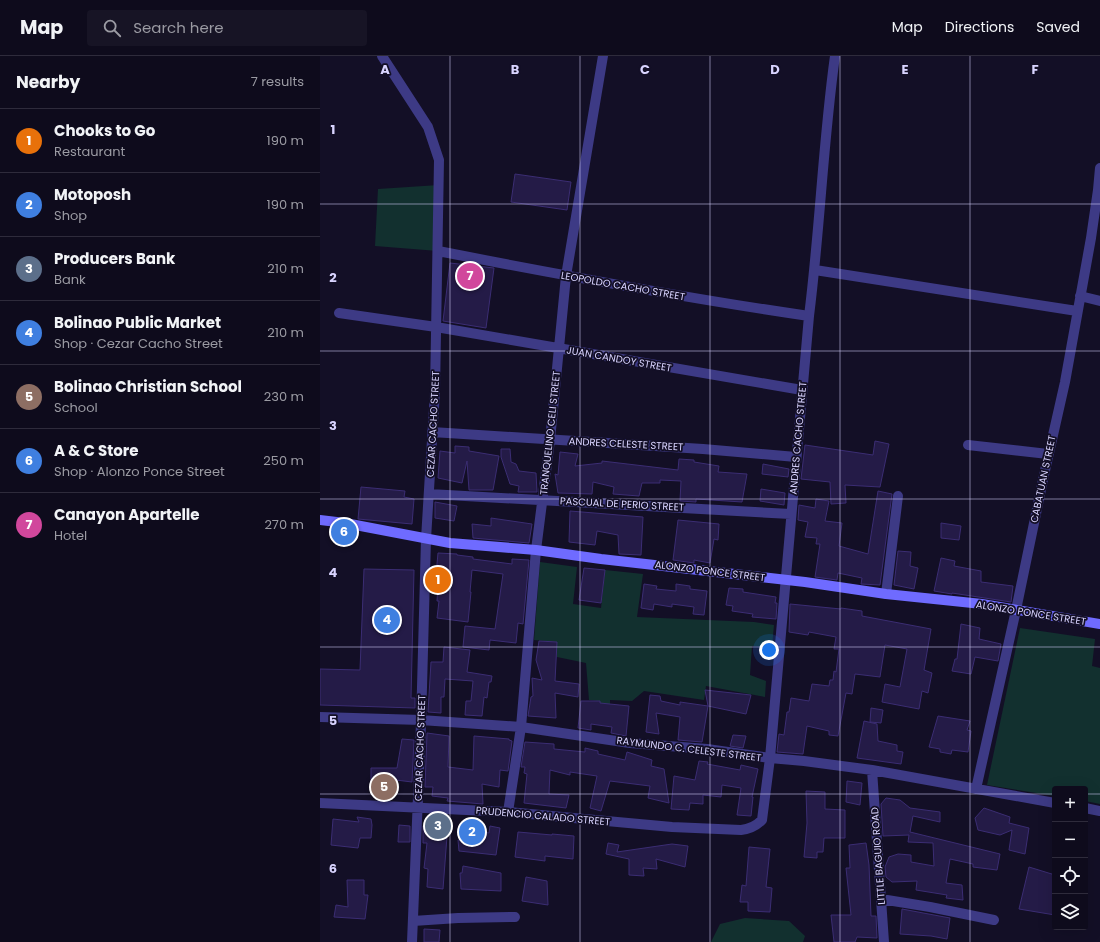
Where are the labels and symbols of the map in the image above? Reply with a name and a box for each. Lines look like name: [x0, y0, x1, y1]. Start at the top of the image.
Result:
text: A: [380, 60, 390, 79]
text: B: [511, 60, 520, 79]
text: C: [640, 60, 650, 79]
text: D: [770, 60, 780, 79]
text: E: [901, 60, 909, 79]
text: F: [1031, 60, 1039, 79]
text: 1: [331, 120, 335, 139]
pin: 7: [457, 261, 483, 291]
text: 2: [329, 268, 337, 287]
street label: LEOPOLDO CACHO STREET: [560, 268, 687, 304]
street label: JUAN CANDOY STREET: [565, 342, 673, 376]
street label: CEZAR CACHO STREET: [423, 370, 443, 478]
street label: TRANQUELINO CELI STREET: [536, 370, 564, 496]
street label: ANDRES CACHO STREET: [786, 380, 810, 495]
text: 3: [329, 416, 337, 435]
street label: CABATUAN STREET: [1026, 433, 1060, 524]
street label: ANDRES CELESTE STREET: [568, 434, 684, 455]
street label: PASCUAL DE PERIO STREET: [559, 493, 685, 515]
pin: 6: [331, 517, 357, 547]
street label: ALONZO PONCE STREET: [654, 557, 767, 585]
text: 4: [329, 563, 338, 582]
pin: 1: [425, 565, 451, 595]
street label: ALONZO PONCE STREET: [975, 597, 1088, 629]
pin: 4: [374, 605, 400, 635]
your location: [759, 640, 779, 660]
street label: CEZAR CACHO STREET: [411, 694, 429, 801]
text: 5: [329, 711, 337, 730]
street label: RAYMUNDO C. CELESTE STREET: [616, 733, 763, 765]
pin: 5: [371, 772, 397, 802]
street label: PRUDENCIO CALADO STREET: [475, 803, 611, 829]
street label: LITTLE BAGUIO ROAD: [867, 807, 889, 905]
pin: 3: [425, 811, 451, 841]
pin: 2: [459, 817, 485, 847]
text: 6: [329, 859, 337, 878]

